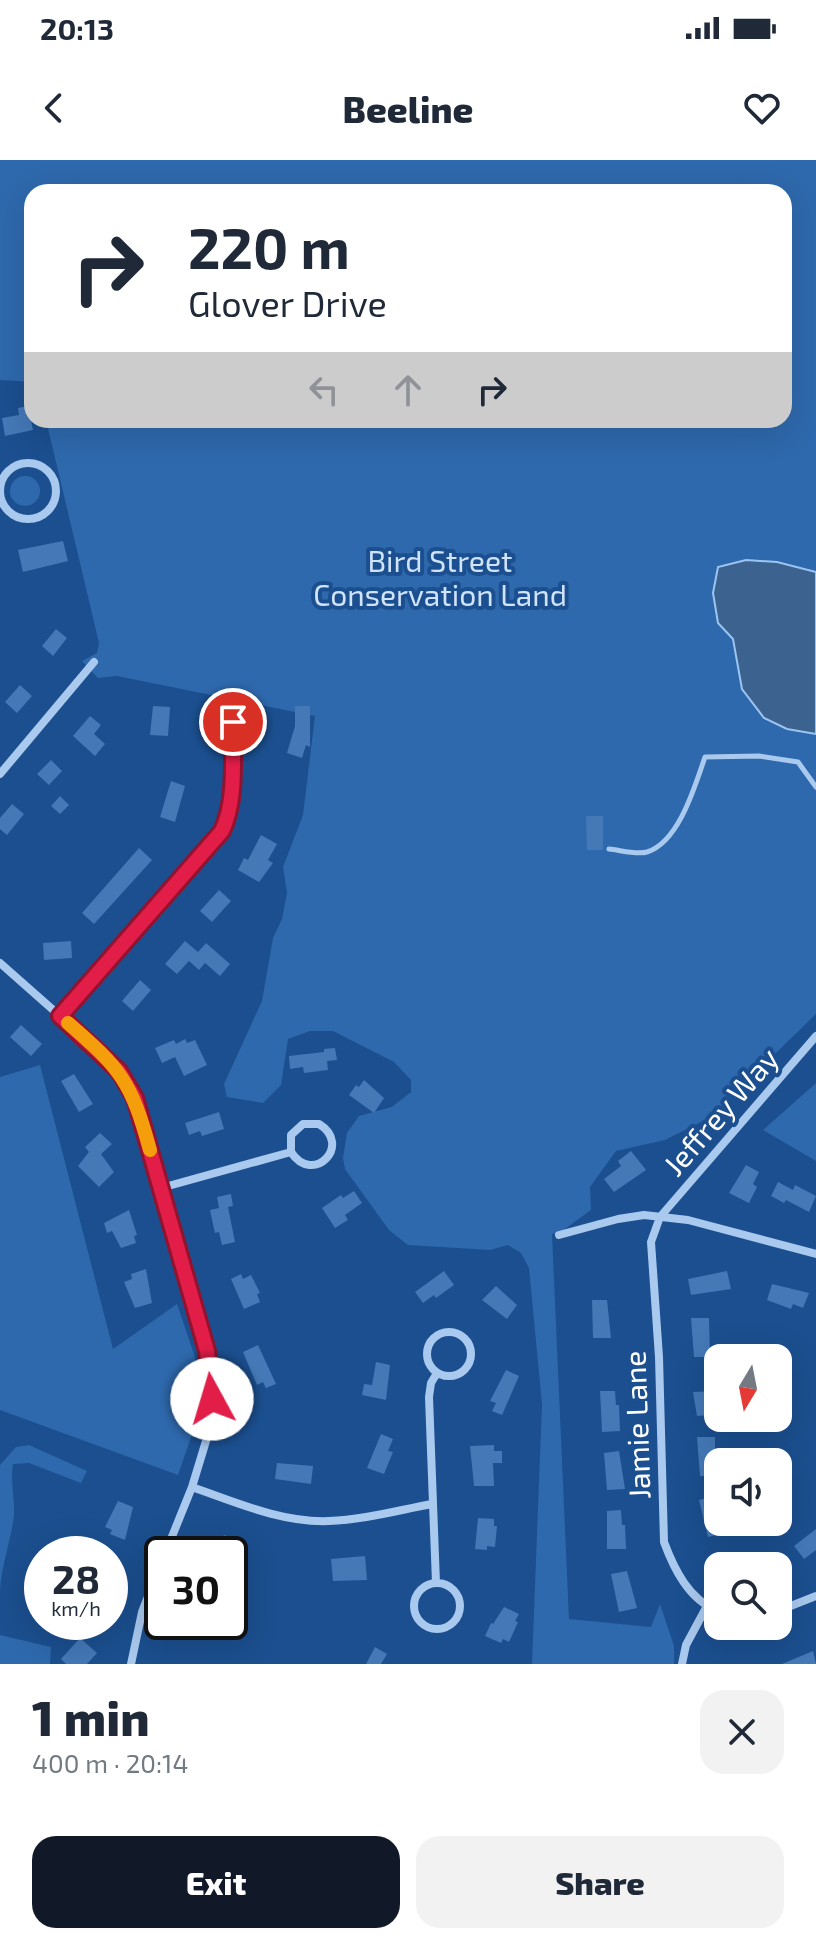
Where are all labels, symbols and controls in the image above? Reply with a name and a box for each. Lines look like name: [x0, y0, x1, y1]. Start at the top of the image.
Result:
text: 20:13: [40, 10, 114, 46]
icon: back: [32, 86, 76, 130]
icon: heart: [740, 86, 784, 130]
text: Beeline: [343, 87, 473, 130]
text: 220 m: [188, 213, 350, 280]
icon: right: [56, 216, 160, 320]
text: Glover Drive: [188, 281, 387, 324]
icon: left: [302, 368, 346, 412]
icon: ahead: [386, 368, 430, 412]
icon: right: [470, 368, 514, 412]
park label: Bird Street Conservation Land: [313, 542, 567, 612]
pin: [199, 688, 267, 756]
icon: arrive: [211, 700, 255, 744]
street label: Jeffrey Way: [655, 1040, 785, 1182]
north arrow: [704, 1344, 792, 1432]
map controls: [704, 1344, 792, 1640]
street label: Jamie Lane: [615, 1350, 657, 1500]
position arrow: [170, 1357, 254, 1441]
button: sound: [704, 1448, 792, 1536]
speed limit sign: 30: [144, 1536, 248, 1640]
button: search: [704, 1552, 792, 1640]
text: 28: [52, 1554, 100, 1602]
text: km/h: [51, 1596, 101, 1620]
text: 1 min: [32, 1688, 150, 1746]
button: close: [700, 1690, 784, 1774]
text: 400 m · 20:14: [32, 1747, 188, 1778]
button: Exit: [32, 1836, 400, 1928]
button: Share: [416, 1836, 784, 1928]

